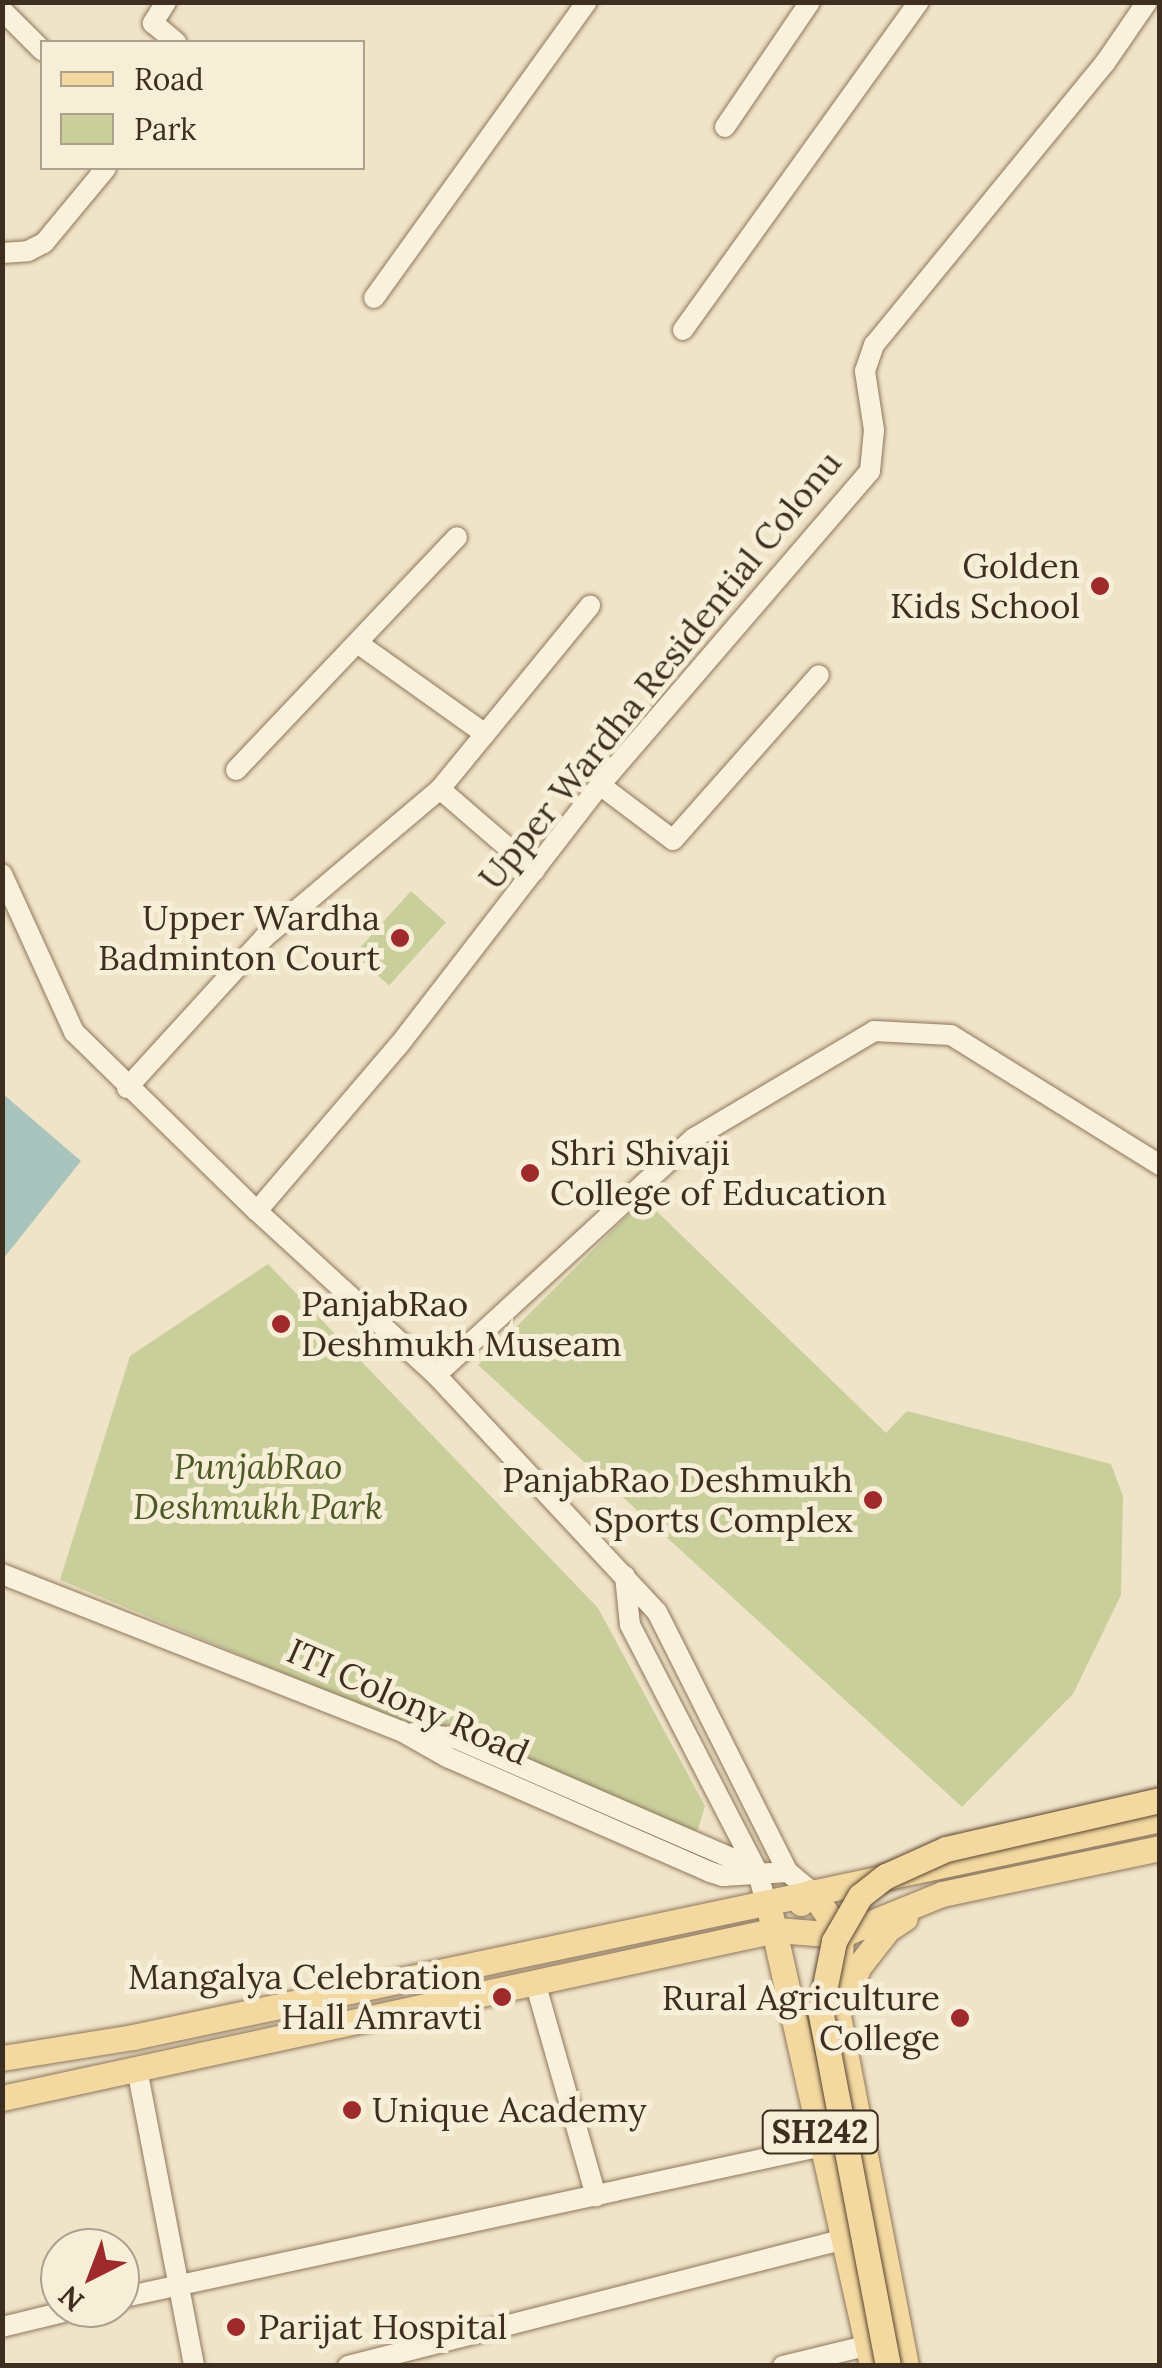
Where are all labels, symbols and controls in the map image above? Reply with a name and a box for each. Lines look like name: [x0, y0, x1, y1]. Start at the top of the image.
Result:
legend: [40, 40, 365, 170]
text: Road: [134, 60, 204, 98]
text: Park: [134, 110, 196, 148]
street label: Upper Wardha Residential Colonu: [470, 442, 850, 898]
place label: Golden Kids School: [890, 545, 1080, 627]
marker: Golden Kids School: [1089, 575, 1111, 597]
place label: Upper Wardha Badminton Court: [98, 897, 380, 979]
marker: Upper Wardha Badminton Court: [389, 927, 411, 949]
place label: Shri Shivaji College of Education: [550, 1132, 887, 1214]
marker: Shri Shivaji College of Education: [519, 1162, 541, 1184]
place label: PanjabRao Deshmukh Museam: [301, 1283, 622, 1365]
marker: PanjabRao Deshmukh Museam: [270, 1313, 292, 1335]
park label: PunjabRao Deshmukh Park: [133, 1446, 383, 1528]
place label: PanjabRao Deshmukh Sports Complex: [502, 1459, 853, 1541]
marker: PanjabRao Deshmukh Sports Complex: [862, 1489, 884, 1511]
street label: ITI Colony Road: [281, 1630, 535, 1774]
place label: Mangalya Celebration Hall Amravti: [128, 1956, 482, 2038]
place label: Rural Agriculture College: [662, 1977, 940, 2059]
marker: Mangalya Celebration Hall Amravti: [491, 1986, 513, 2008]
marker: Rural Agriculture College: [949, 2007, 971, 2029]
place label: Unique Academy: [372, 2089, 647, 2131]
marker: Unique Academy: [341, 2099, 363, 2121]
road number: SH242: [760, 2105, 880, 2159]
north arrow: [40, 2228, 140, 2328]
text: N: [51, 2278, 91, 2319]
place label: Parijat Hospital: [258, 2306, 507, 2348]
marker: Parijat Hospital: [223, 2314, 249, 2340]

